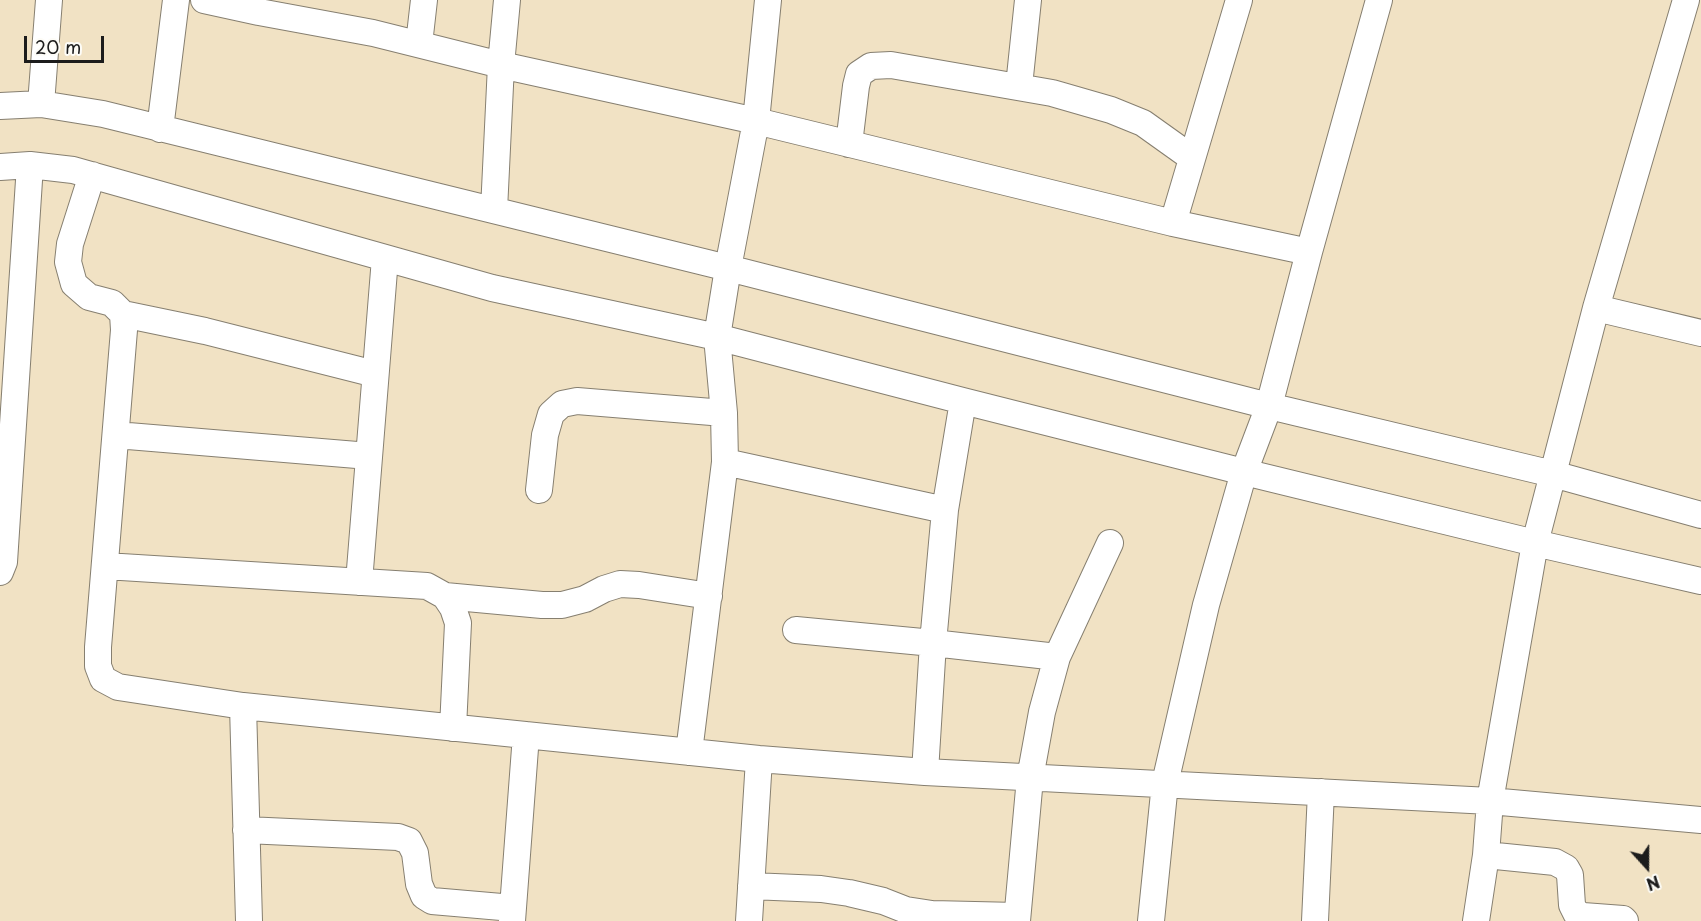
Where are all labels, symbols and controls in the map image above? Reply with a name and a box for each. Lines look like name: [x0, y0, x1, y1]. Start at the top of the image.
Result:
scale bar: [27, 24, 106, 62]
text: 20 m: [35, 33, 81, 60]
north arrow: [1617, 837, 1677, 897]
text: N: [1643, 870, 1664, 897]

